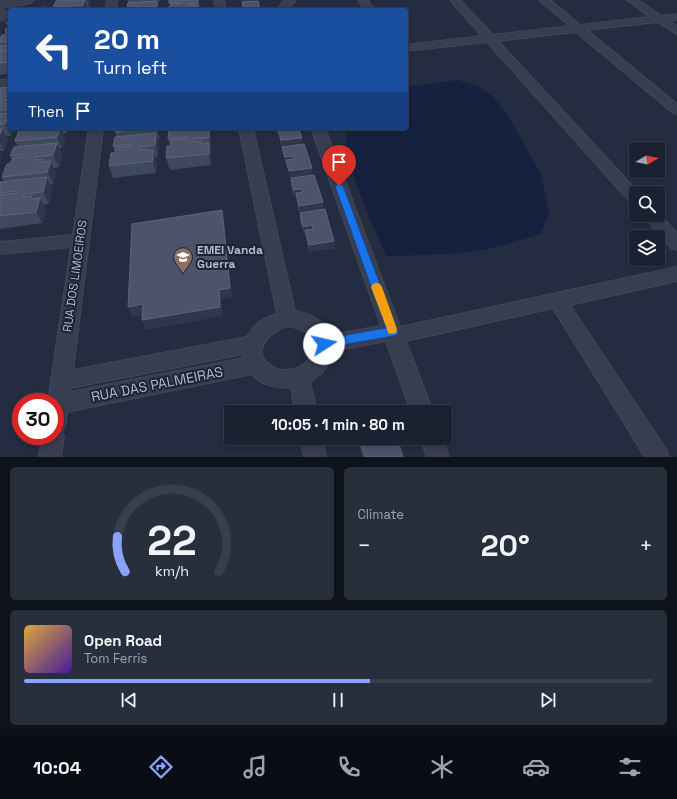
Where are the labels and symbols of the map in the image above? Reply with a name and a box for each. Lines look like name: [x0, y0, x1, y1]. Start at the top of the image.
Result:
north arrow: [629, 142, 665, 178]
pin: [322, 145, 356, 186]
street label: RUA DOS LIMOEIROS: [59, 219, 91, 333]
place label: EMEI Vanda Guerra: [197, 242, 263, 272]
school or university icon: EMEI Vanda Guerra: [172, 246, 194, 274]
position arrow: [303, 323, 345, 365]
street label: RUA DAS PALMEIRAS: [90, 362, 224, 406]
speed limit sign: 30: [12, 393, 64, 445]

